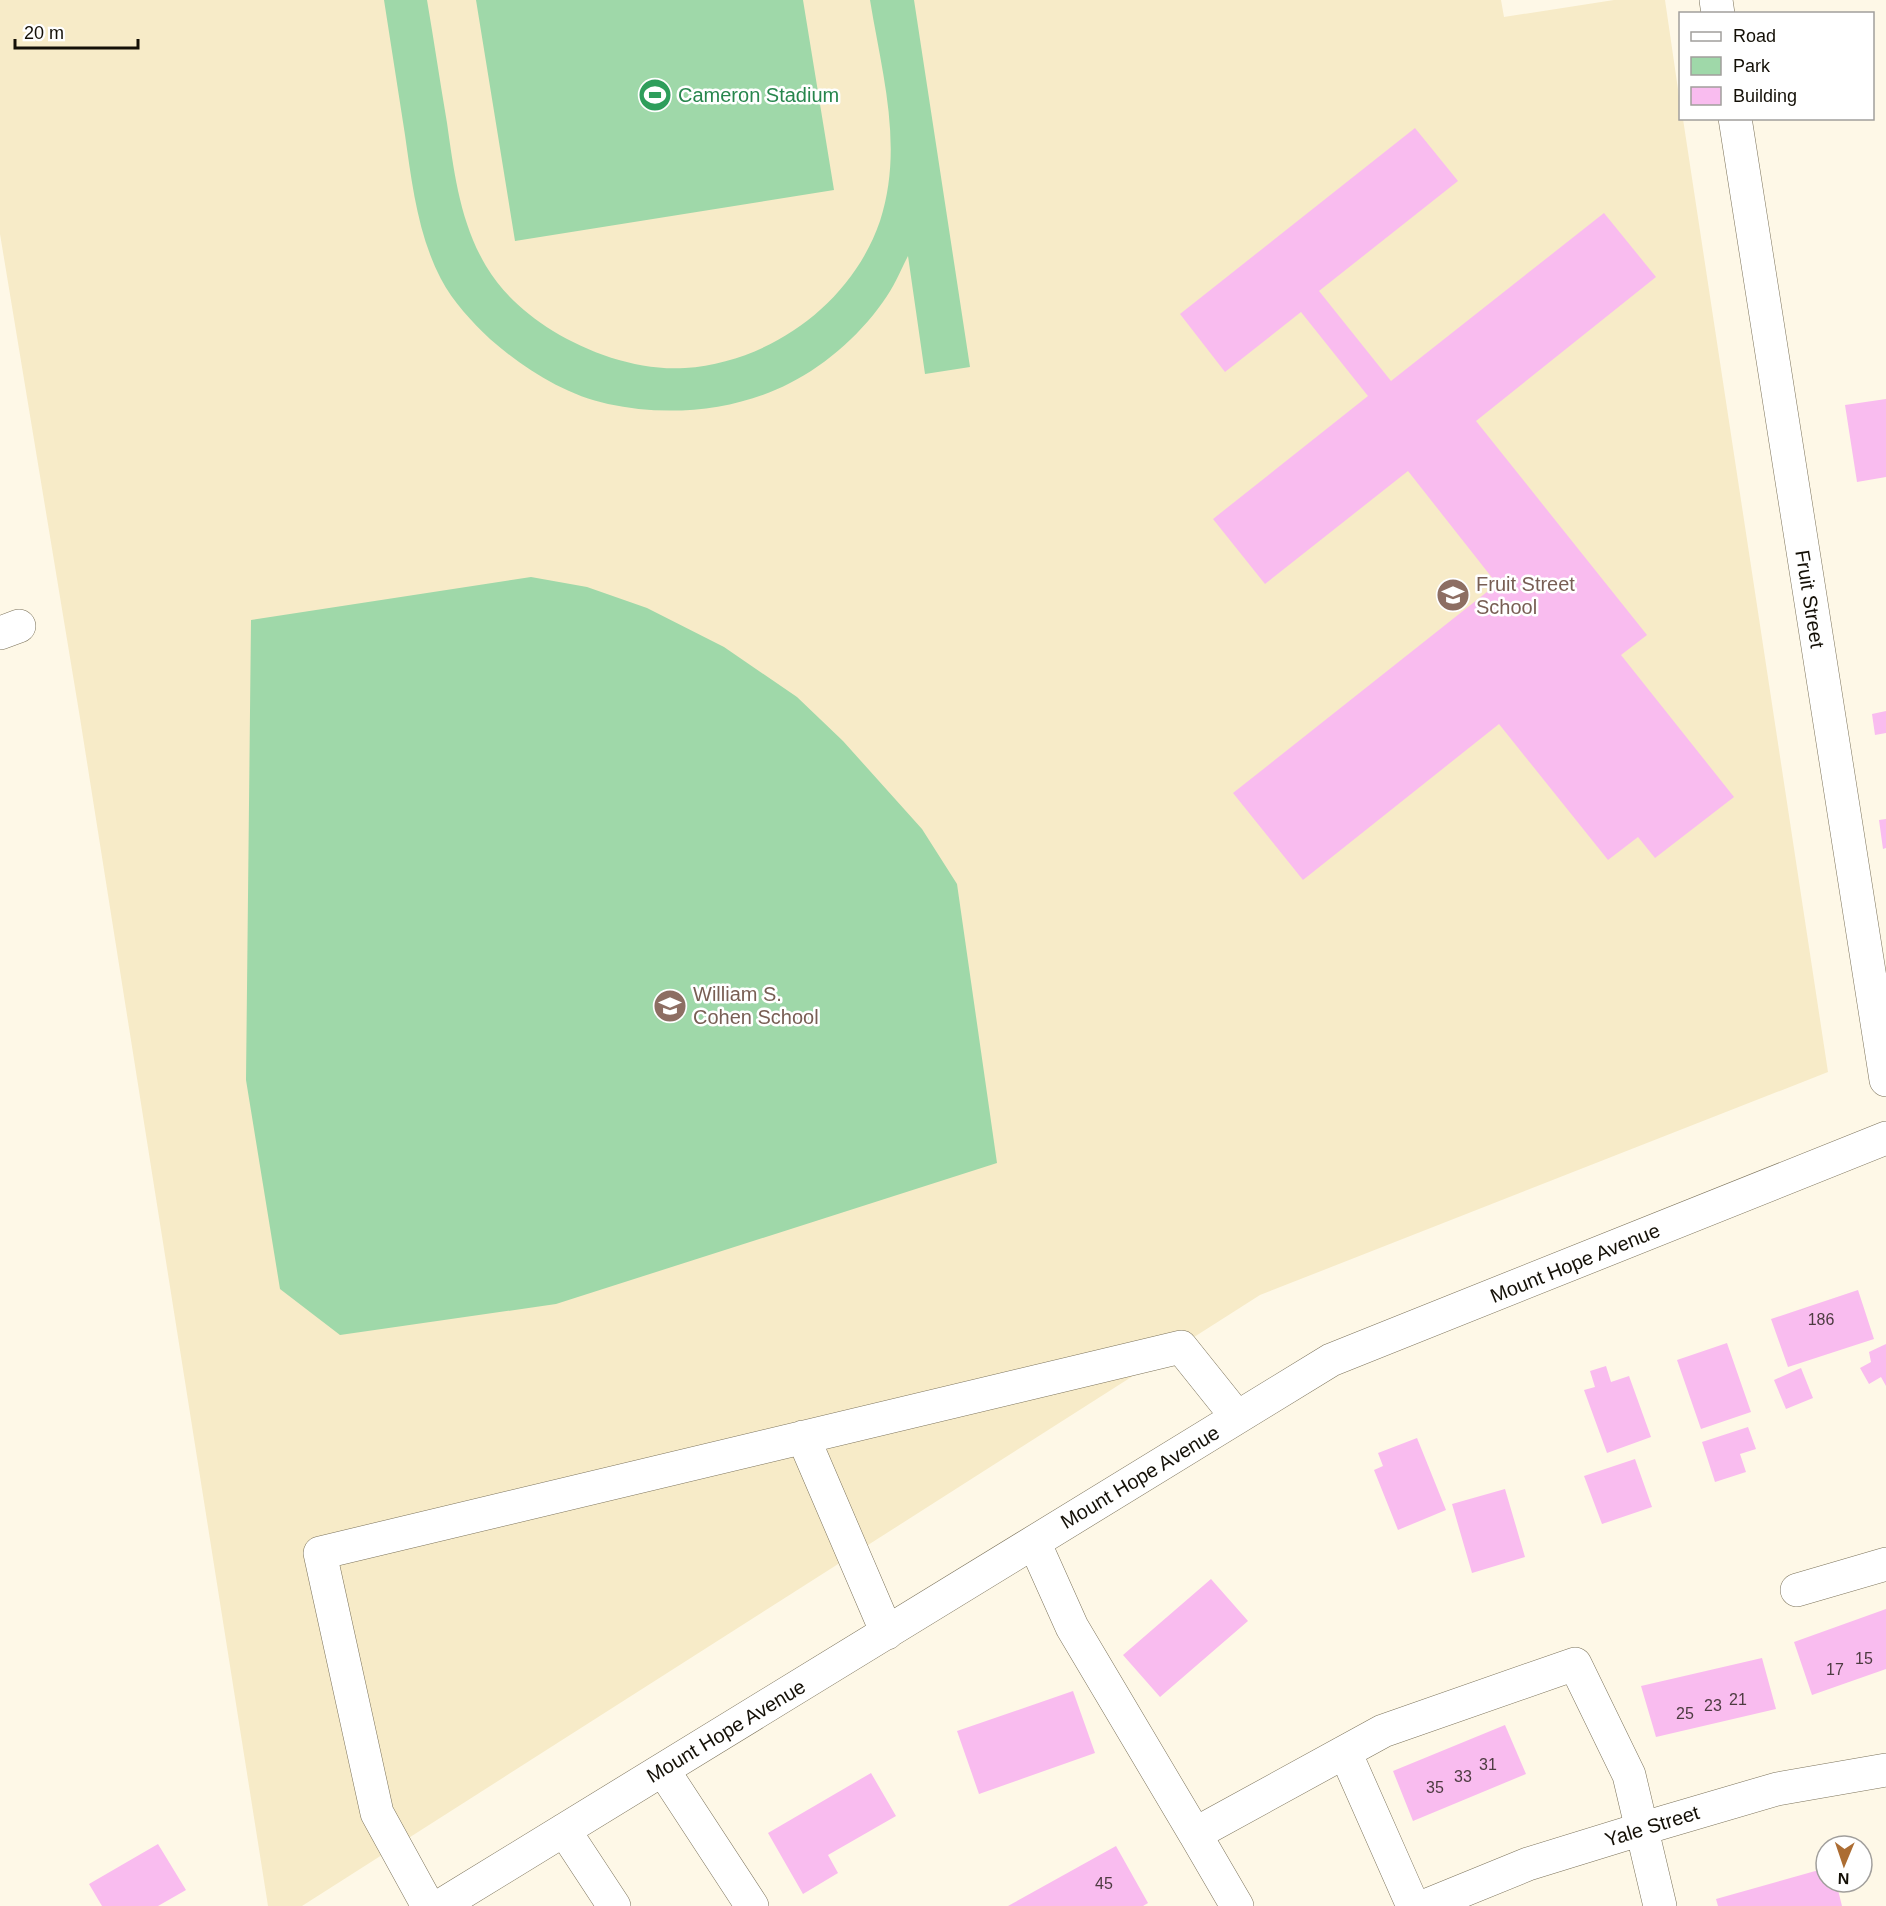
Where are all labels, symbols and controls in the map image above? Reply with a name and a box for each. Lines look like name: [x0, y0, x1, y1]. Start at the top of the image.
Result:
scale bar: [15, 12, 138, 50]
legend: [1679, 12, 1874, 120]
text: 20 m: [24, 23, 64, 43]
text: Road: [1733, 26, 1776, 46]
text: Park: [1733, 56, 1771, 76]
sports icon: Cameron Stadium: [637, 77, 673, 113]
place label: Cameron Stadium: [678, 84, 839, 106]
text: Building: [1733, 86, 1797, 106]
street label: Fruit Street: [1791, 548, 1829, 650]
place label: Fruit Street School: [1476, 573, 1575, 618]
school or university icon: Fruit Street School: [1435, 577, 1471, 613]
place label: William S. Cohen School: [693, 983, 819, 1028]
school or university icon: William S. Cohen School: [652, 988, 688, 1024]
street label: Mount Hope Avenue: [1487, 1219, 1663, 1307]
house number: 186: [1808, 1311, 1834, 1328]
street label: Mount Hope Avenue: [1057, 1421, 1223, 1533]
house number: 15: [1855, 1650, 1873, 1667]
house number: 17: [1826, 1661, 1844, 1678]
street label: Mount Hope Avenue: [643, 1675, 809, 1787]
house number: 21: [1729, 1691, 1747, 1708]
house number: 23: [1704, 1697, 1722, 1714]
house number: 25: [1676, 1705, 1694, 1722]
house number: 31: [1479, 1756, 1497, 1773]
house number: 33: [1454, 1768, 1472, 1785]
house number: 35: [1426, 1779, 1444, 1796]
street label: Yale Street: [1602, 1801, 1702, 1851]
north arrow: [1814, 1834, 1874, 1894]
text: N: [1837, 1870, 1850, 1887]
house number: 45: [1095, 1875, 1113, 1892]

